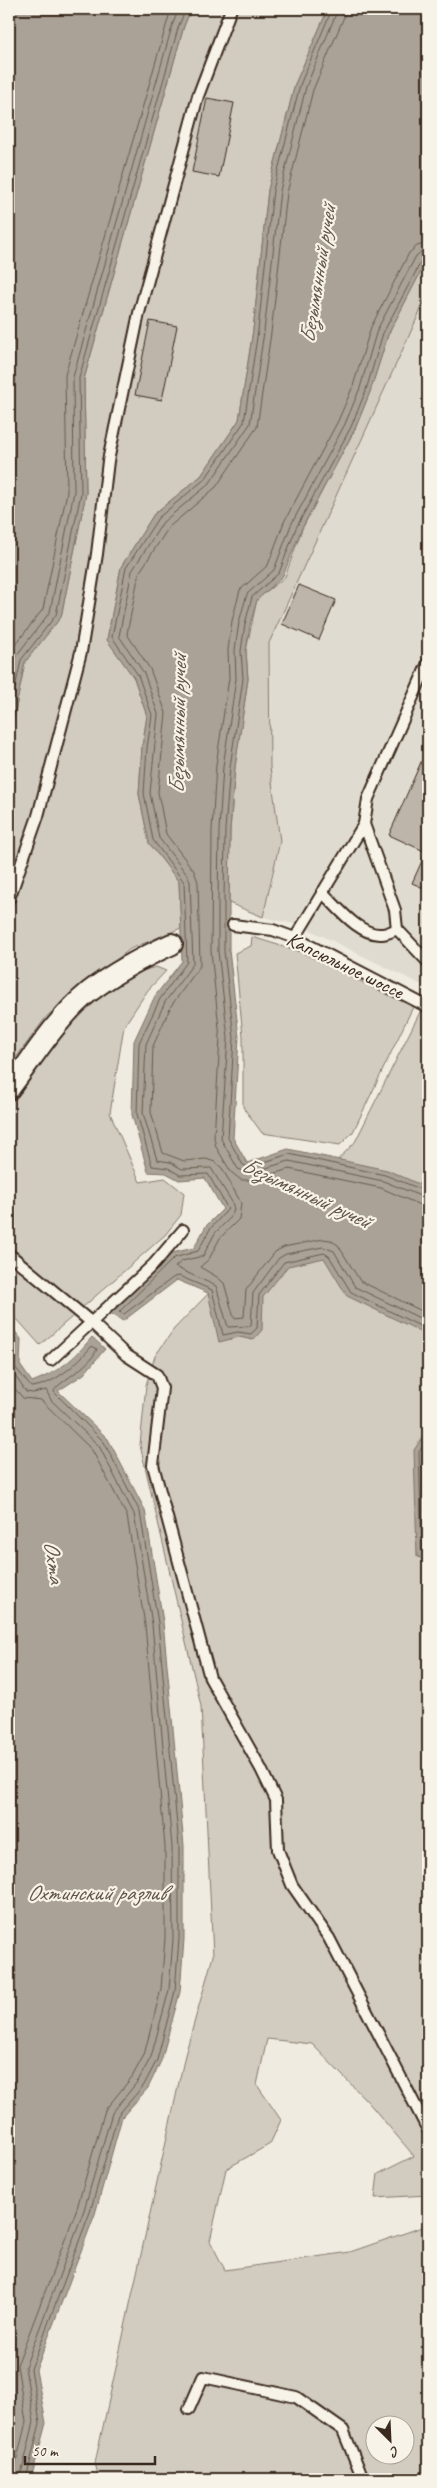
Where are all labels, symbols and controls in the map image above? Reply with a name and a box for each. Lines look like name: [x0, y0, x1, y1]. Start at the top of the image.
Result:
water label: Безымянный ручей: [293, 198, 343, 345]
water label: Безымянный ручей: [163, 649, 193, 794]
street label: Капсюльное шоссе: [282, 926, 409, 1005]
water label: Безымянный ручей: [237, 1151, 379, 1237]
water label: Охта: [37, 1539, 71, 1587]
water label: Охтинский разлив: [27, 1879, 173, 1907]
north arrow: [364, 2416, 414, 2466]
scale bar: [25, 2433, 155, 2465]
text: 50 m: [32, 2442, 59, 2461]
text: С: [387, 2442, 402, 2461]

